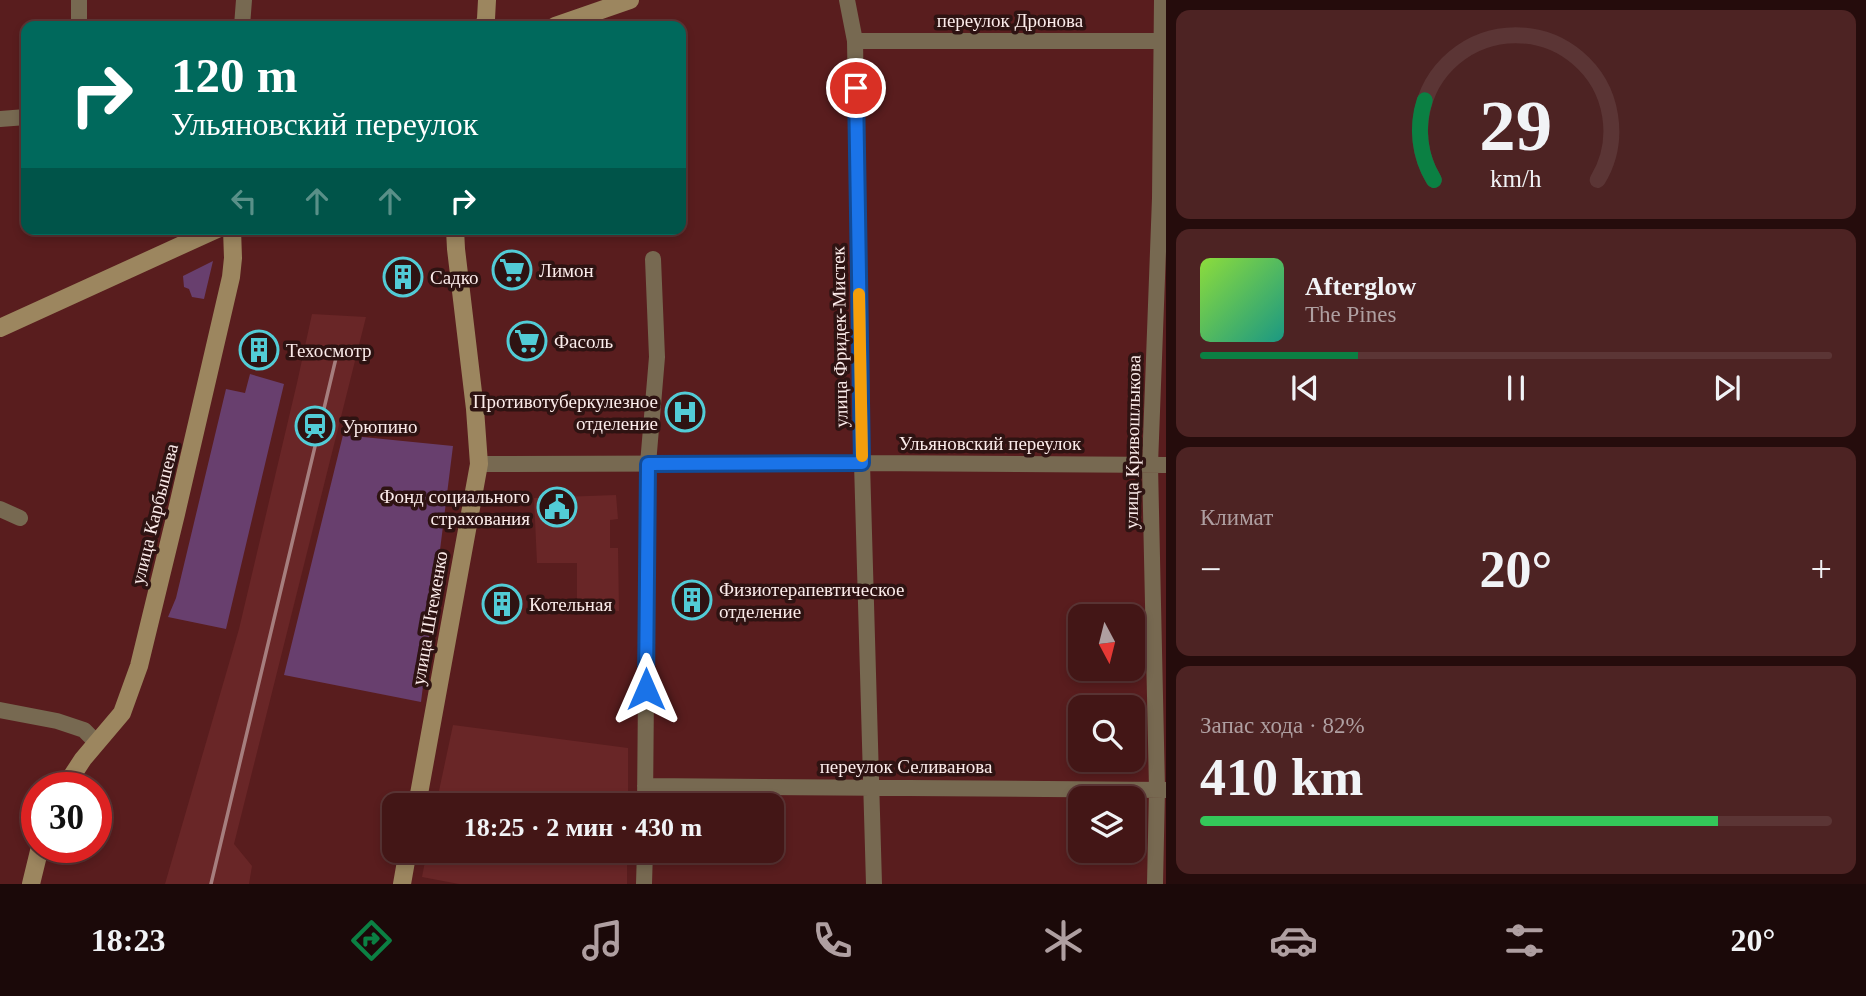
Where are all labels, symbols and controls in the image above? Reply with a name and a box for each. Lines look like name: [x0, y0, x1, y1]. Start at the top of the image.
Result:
street label: переулок Дронова: [937, 10, 1084, 31]
text: 120 m: [171, 48, 298, 103]
icon: right: [56, 49, 147, 140]
pin: [826, 58, 886, 118]
icon: arrive: [837, 69, 875, 107]
text: 29: [1480, 86, 1552, 167]
text: Ульяновский переулок: [171, 106, 478, 142]
text: km/h: [1490, 165, 1542, 192]
icon: left: [225, 182, 263, 220]
icon: ahead: [298, 182, 336, 220]
icon: ahead: [371, 182, 409, 220]
icon: right: [444, 182, 482, 220]
street label: улица Фридек-Мистек: [827, 245, 852, 428]
supermarket icon: Лимон: [491, 249, 533, 291]
building icon: Садко: [382, 256, 424, 298]
place label: Лимон: [539, 260, 594, 281]
place label: Садко: [430, 267, 479, 288]
text: Afterglow: [1305, 272, 1416, 301]
text: The Pines: [1305, 302, 1396, 327]
supermarket icon: Фасоль: [506, 320, 548, 362]
building icon: Техосмотр: [238, 329, 280, 371]
place label: Фасоль: [554, 331, 614, 352]
place label: Техосмотр: [286, 340, 372, 361]
street label: улица Кривошлыкова: [1120, 354, 1145, 529]
icon: previous: [1286, 369, 1324, 407]
icon: pause: [1497, 369, 1535, 407]
icon: next: [1708, 369, 1746, 407]
place label: Противотуберкулезное отделение: [473, 391, 658, 434]
hospital icon: Противотуберкулезное отделение: [664, 391, 706, 433]
station icon: Урюпино: [294, 405, 336, 447]
place label: Урюпино: [342, 416, 417, 437]
street label: Ульяновский переулок: [899, 433, 1082, 454]
street label: улица Карбышева: [127, 441, 182, 587]
place label: Фонд социального страхования: [379, 486, 530, 529]
public building icon: Фонд социального страхования: [536, 486, 578, 528]
text: Климат: [1200, 505, 1273, 530]
text: 20°: [1480, 541, 1552, 598]
text: −: [1200, 548, 1221, 590]
text: +: [1811, 548, 1832, 590]
street label: улица Штеменко: [407, 549, 452, 687]
building icon: Физиотерапевтическое отделение: [671, 579, 713, 621]
place label: Физиотерапевтическое отделение: [719, 579, 904, 622]
building icon: Котельная: [481, 583, 523, 625]
place label: Котельная: [529, 594, 612, 615]
north arrow: [1068, 604, 1144, 681]
map controls: [1068, 604, 1145, 863]
position arrow: [609, 652, 683, 726]
button: search: [1068, 695, 1145, 772]
text: Запас хода · 82%: [1200, 713, 1365, 738]
text: 410 km: [1200, 749, 1363, 806]
street label: переулок Селиванова: [820, 756, 993, 777]
speed limit sign: 30: [21, 772, 112, 863]
button: layers: [1068, 786, 1145, 863]
text: 18:25 · 2 мин · 430 m: [464, 813, 702, 842]
icon: directions: [347, 916, 396, 965]
icon: music: [578, 916, 627, 965]
icon: phone: [808, 916, 857, 965]
icon: climate: [1039, 916, 1088, 965]
icon: car: [1269, 916, 1318, 965]
icon: filters: [1500, 916, 1549, 965]
text: 18:23: [91, 922, 165, 958]
text: 20°: [1730, 922, 1775, 958]

